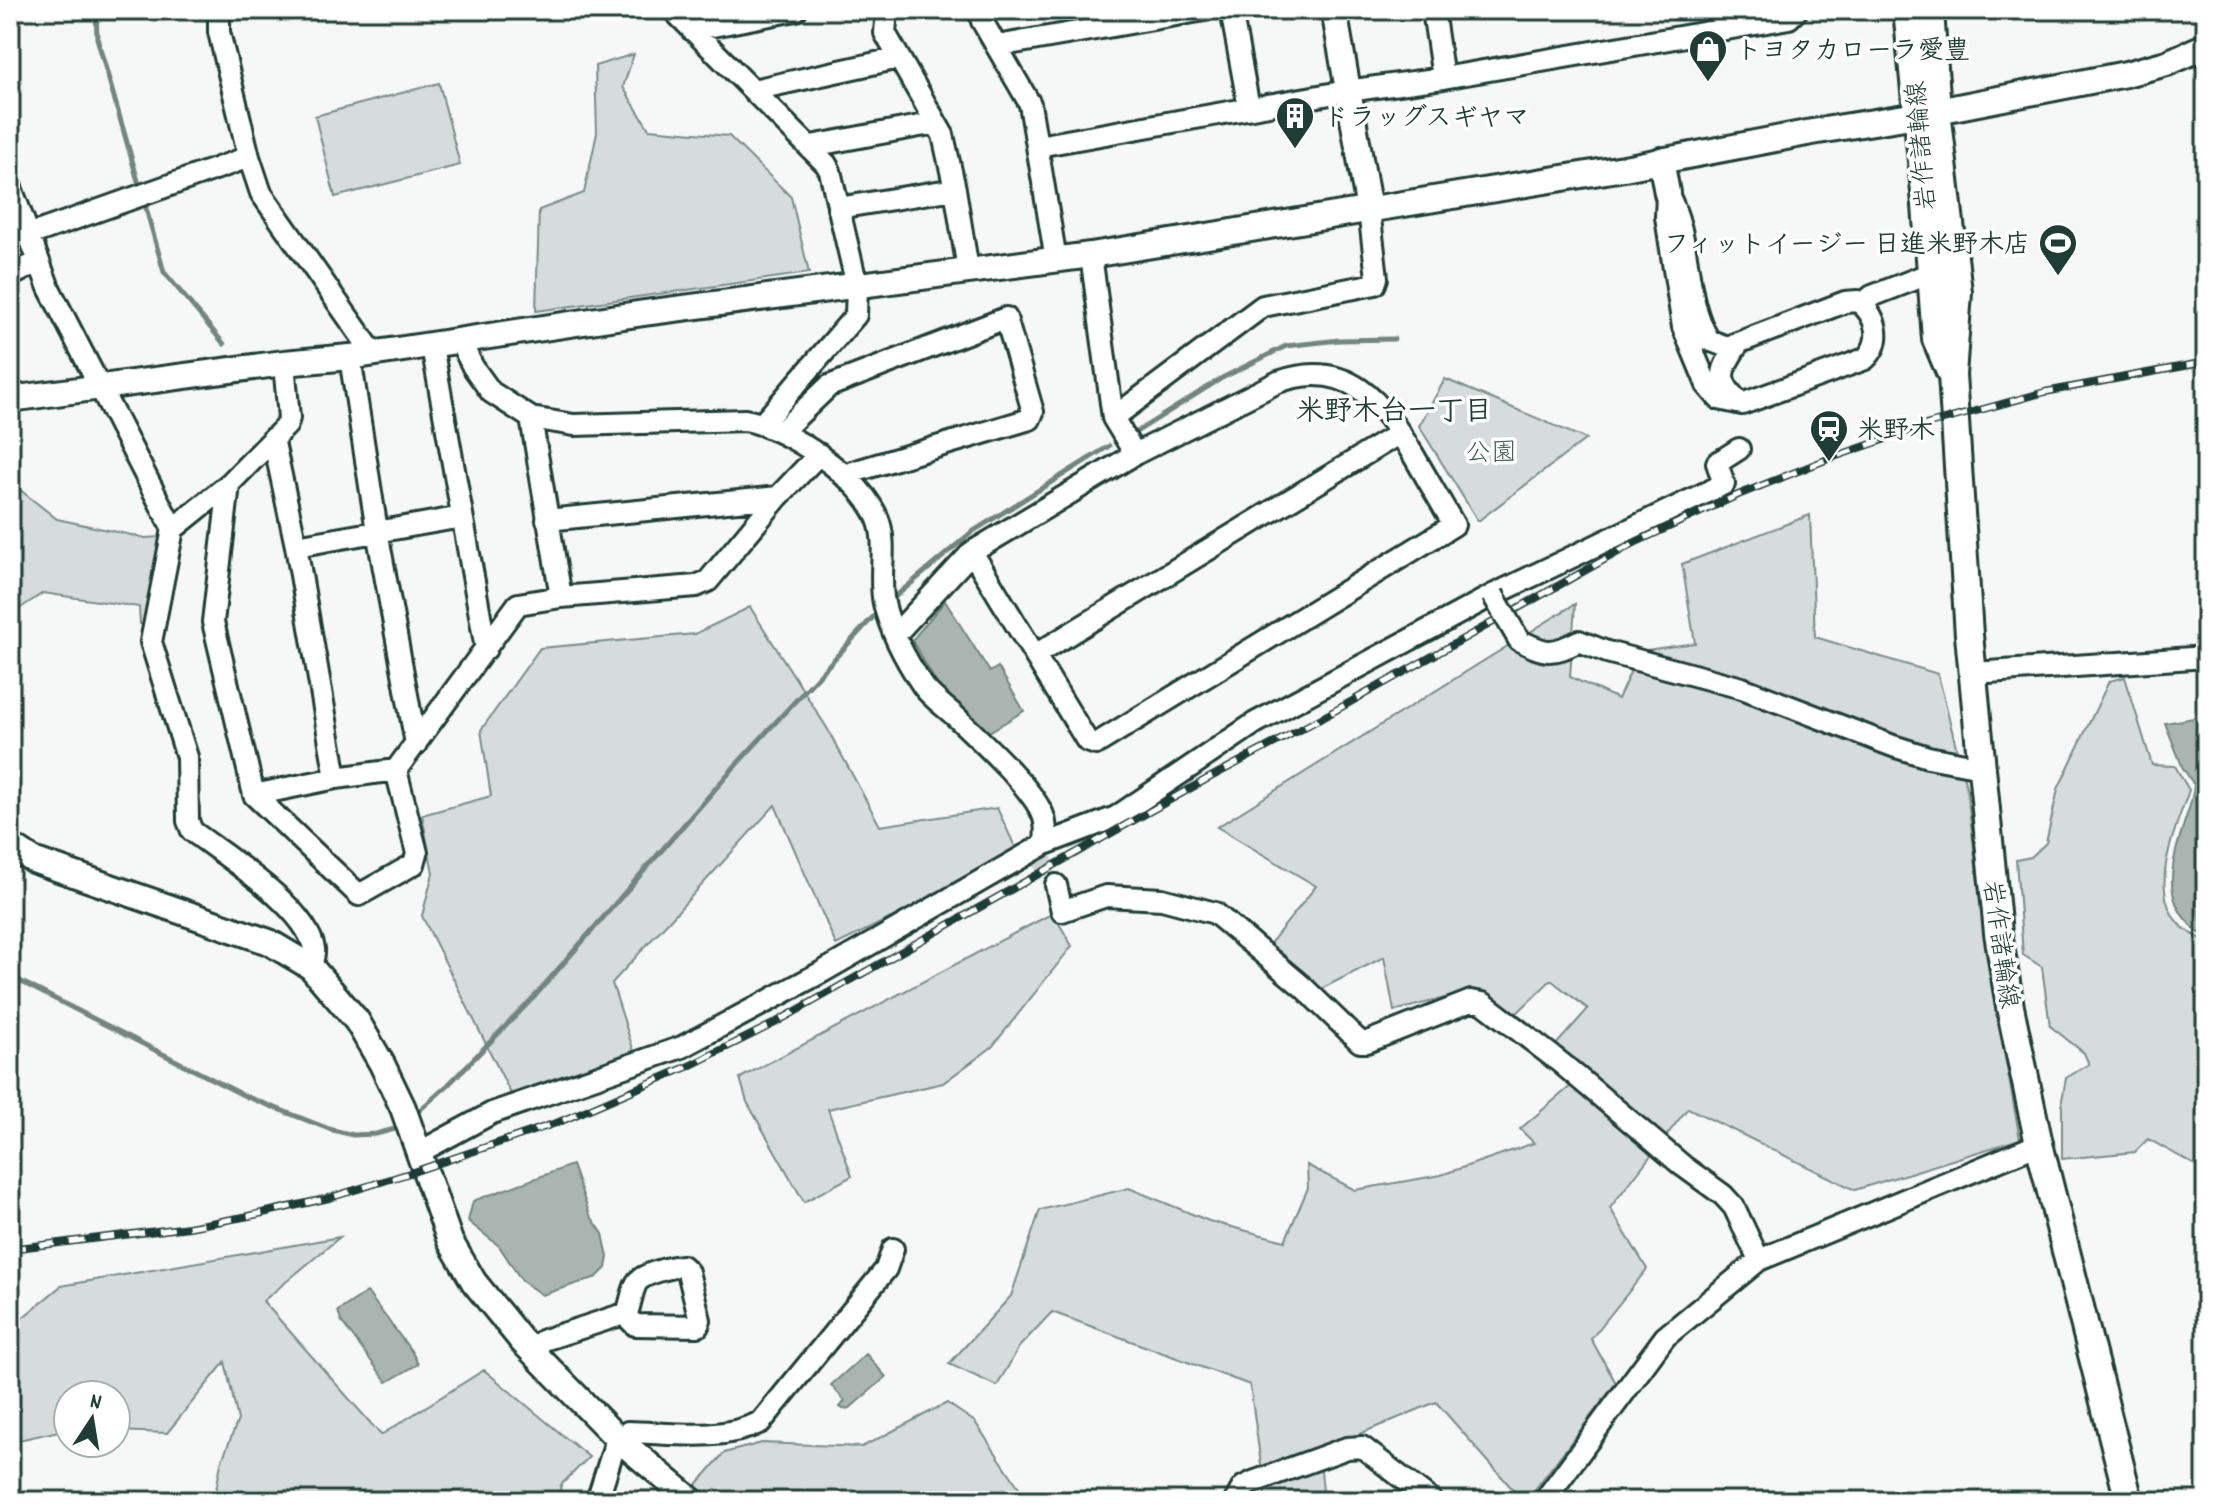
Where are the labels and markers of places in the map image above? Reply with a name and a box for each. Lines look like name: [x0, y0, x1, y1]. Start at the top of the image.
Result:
shop icon: トヨタカローラ愛豊: [1687, 28, 1729, 83]
place label: トヨタカローラ愛豊: [1736, 34, 1970, 71]
building icon: ドラッグスギヤマ: [1274, 95, 1316, 150]
place label: ドラッグスギヤマ: [1323, 101, 1529, 138]
sports icon: フィットイージー 日進米野木店: [2037, 222, 2079, 277]
place label: フィットイージー 日進米野木店: [1664, 228, 2030, 265]
station icon: 米野木: [1808, 408, 1850, 463]
place label: 米野木: [1857, 414, 1935, 451]

